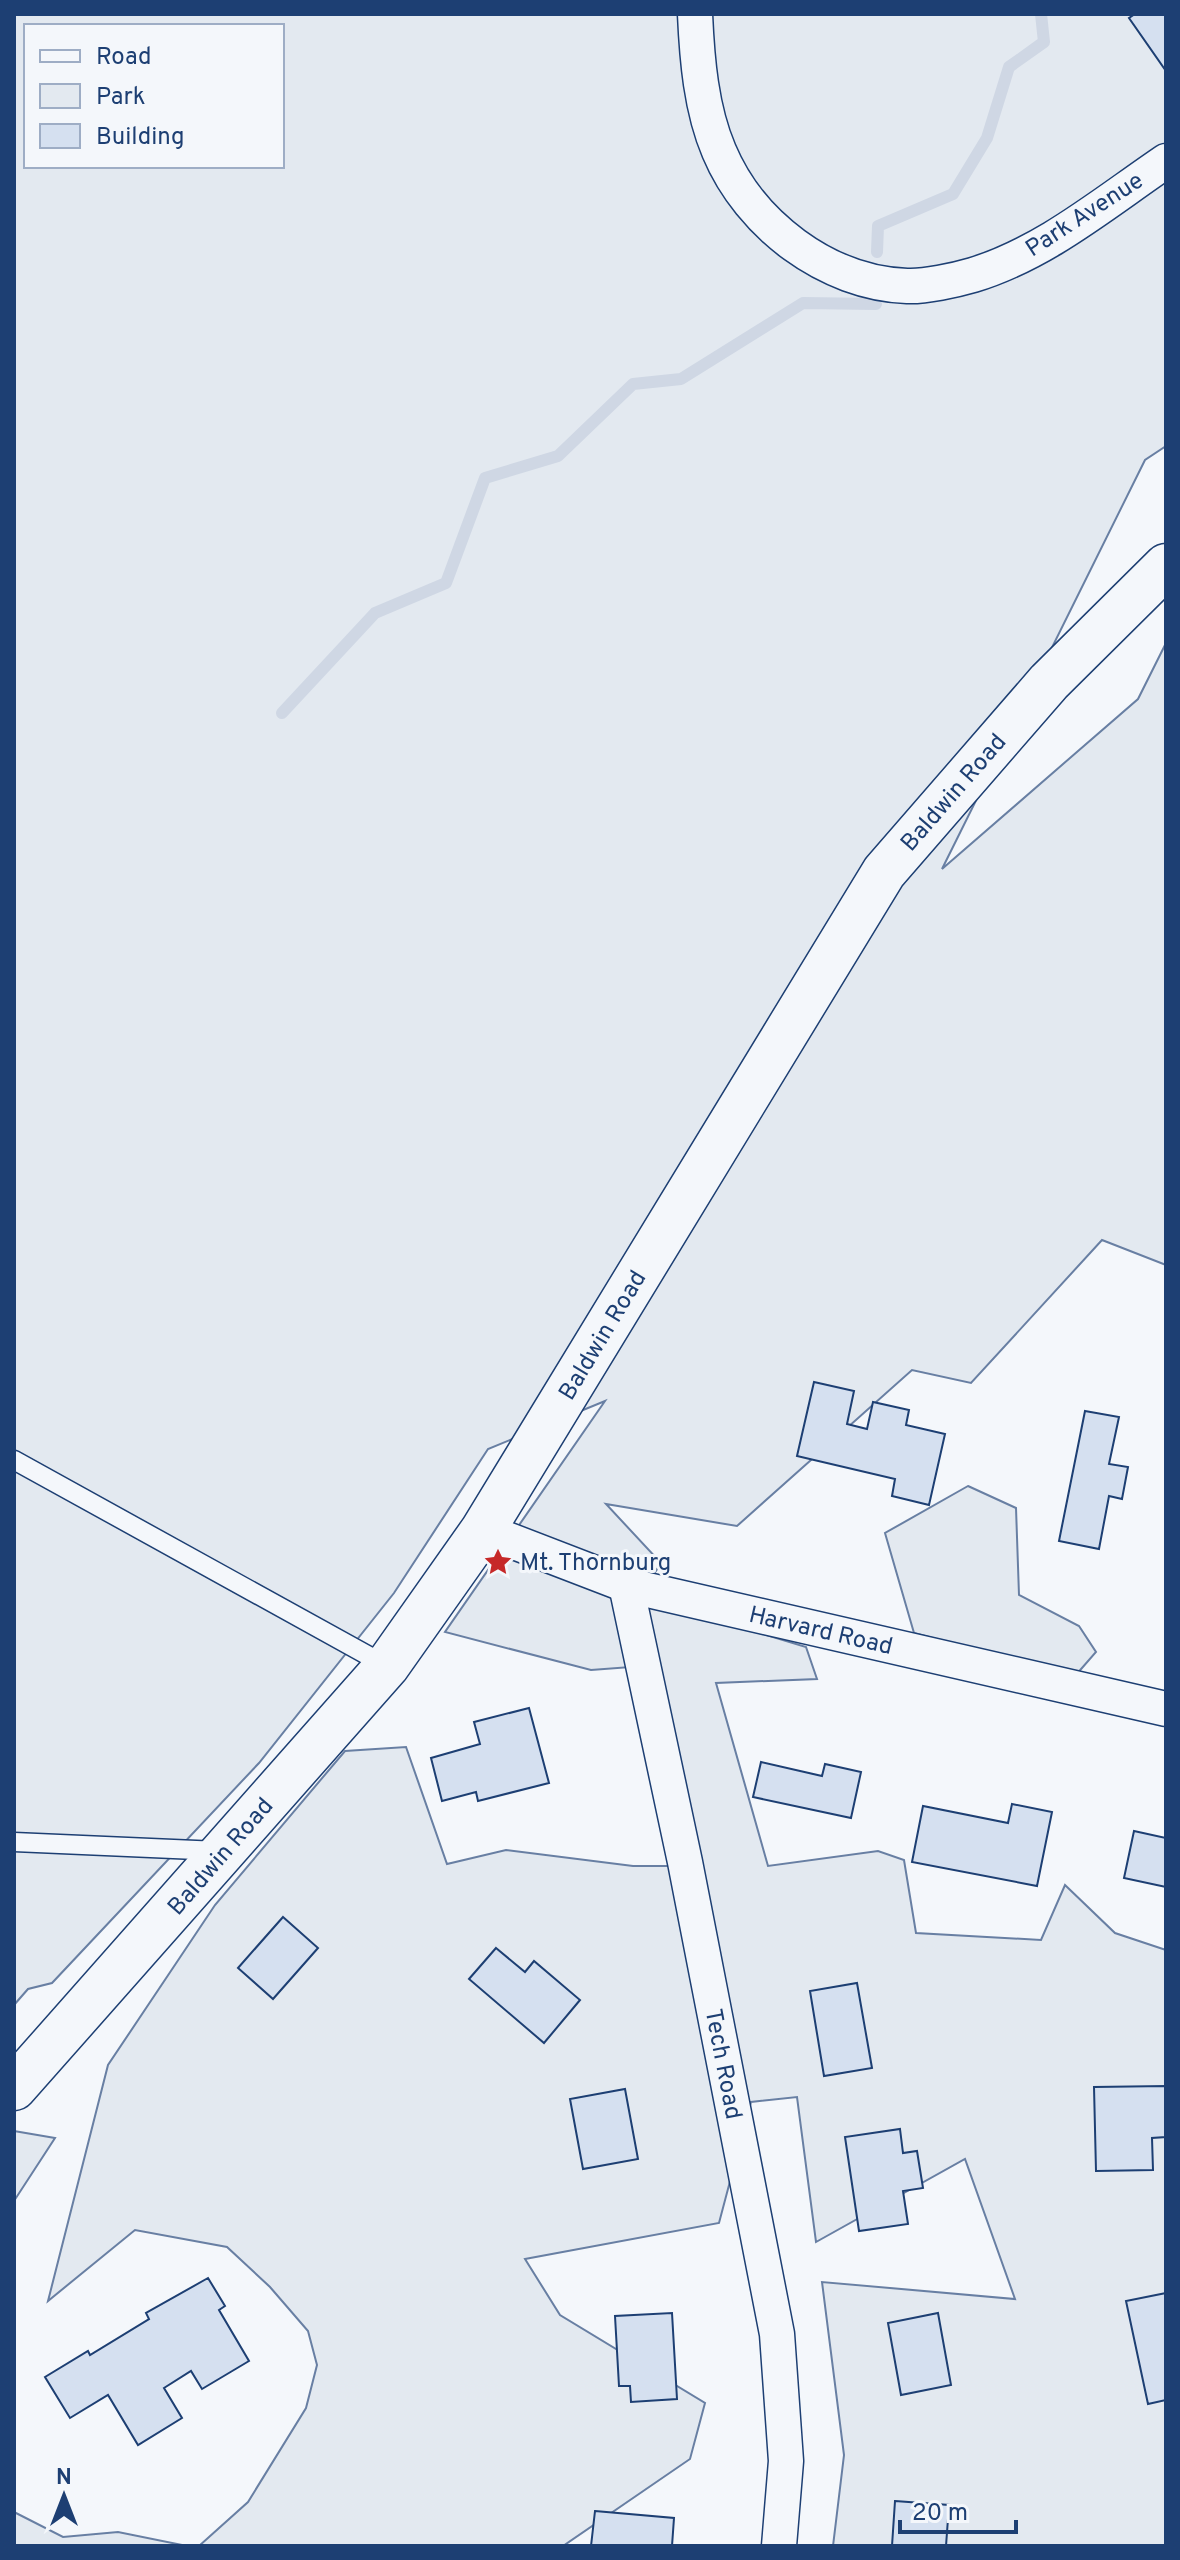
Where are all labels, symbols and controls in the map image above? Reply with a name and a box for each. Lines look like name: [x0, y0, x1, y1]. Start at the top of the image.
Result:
legend: [24, 24, 284, 168]
text: Road: [96, 43, 152, 73]
text: Park: [96, 83, 146, 113]
text: Building: [96, 123, 185, 153]
street label: Park Avenue: [1021, 166, 1150, 265]
street label: Baldwin Road: [895, 728, 1014, 858]
street label: Baldwin Road: [553, 1266, 654, 1406]
place icon: Mt. Thornburg: [483, 1547, 513, 1577]
place label: Mt. Thornburg: [520, 1549, 671, 1579]
street label: Harvard Road: [746, 1601, 895, 1663]
street label: Baldwin Road: [162, 1792, 281, 1922]
street label: Tech Road: [697, 2007, 747, 2122]
north arrow: [24, 2456, 104, 2536]
text: N: [56, 2465, 72, 2492]
scale bar: [900, 2484, 1016, 2534]
text: 20 m: [912, 2499, 968, 2529]

